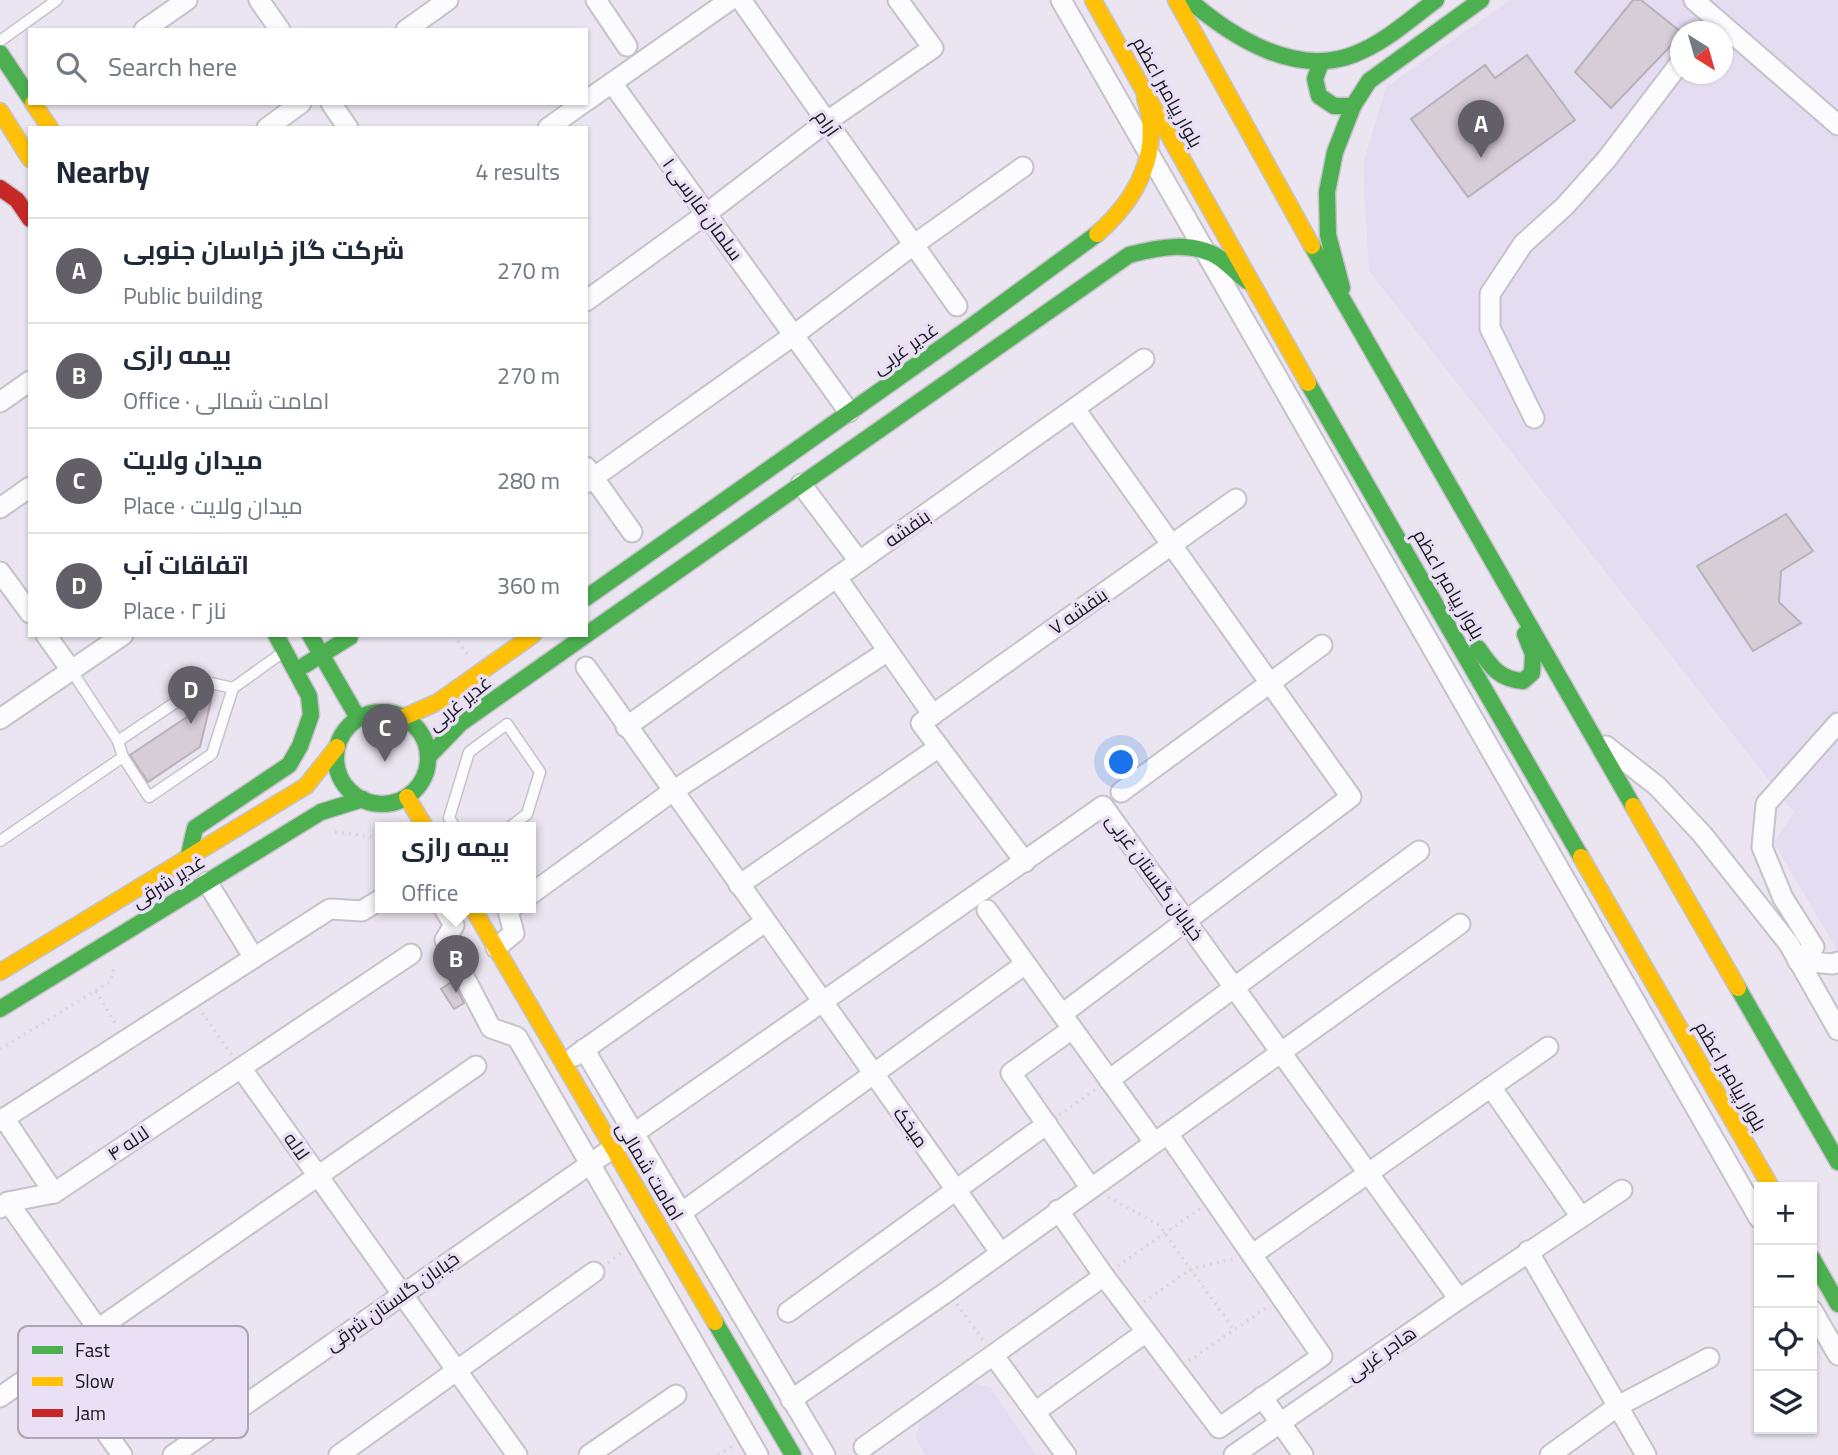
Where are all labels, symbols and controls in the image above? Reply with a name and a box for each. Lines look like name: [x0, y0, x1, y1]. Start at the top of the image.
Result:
north arrow: [1670, 21, 1733, 84]
search box: [28, 28, 588, 105]
street label: بلوار پیامبر اعظم: [1122, 29, 1214, 155]
text: Search here: [108, 42, 237, 91]
icon: search: [52, 48, 90, 86]
pin: A: [1458, 100, 1504, 158]
street label: آرام: [804, 102, 850, 144]
text: Nearby: [56, 144, 150, 200]
street label: سلمان فارسی ۱: [653, 149, 753, 269]
text: 4 results: [476, 150, 560, 193]
text: شرکت گاز خراسان جنوبی: [123, 225, 405, 274]
text: A: [72, 249, 86, 292]
text: 270 m: [497, 249, 560, 292]
text: Public building: [123, 274, 263, 317]
street label: غدیر غربی: [864, 312, 946, 384]
text: بیمه رازی: [123, 330, 231, 379]
text: B: [72, 354, 86, 397]
text: 270 m: [497, 354, 560, 397]
text: Office · امامت شمالی: [123, 379, 330, 422]
text: میدان ولایت: [123, 435, 263, 484]
text: C: [73, 459, 85, 502]
text: 280 m: [497, 459, 560, 502]
text: Place · میدان ولایت: [123, 484, 303, 527]
street label: بنفشه: [876, 499, 938, 557]
street label: بلوار پیامبر اعظم: [1403, 522, 1495, 646]
text: اتفاقات آب: [123, 540, 249, 589]
text: D: [72, 564, 86, 607]
text: 360 m: [497, 564, 560, 607]
street label: بنفشه ۷: [1041, 577, 1115, 645]
text: Place · ناز ۲: [123, 589, 226, 632]
street label: غدیر غربی: [418, 665, 500, 741]
pin: D: [168, 666, 214, 724]
pin: C: [362, 704, 408, 762]
your location: [1104, 745, 1138, 779]
street label: خیابان گلستان غربی: [1096, 805, 1214, 949]
popup: [375, 822, 536, 913]
text: بیمه رازی: [401, 822, 510, 871]
street label: غدیر شرقی: [124, 844, 212, 918]
text: Office: [401, 871, 458, 914]
pin: B: [433, 935, 479, 993]
street label: بلوار پیامبر اعظم: [1685, 1014, 1777, 1138]
street label: میخک: [883, 1098, 939, 1156]
street label: امامت شمالی: [606, 1114, 694, 1228]
street label: لاله ۴: [99, 1115, 157, 1171]
street label: لاله: [274, 1124, 320, 1168]
map controls: [1754, 1182, 1817, 1434]
button: +: [1754, 1182, 1817, 1245]
street label: خیابان گلستان شرقی: [317, 1241, 467, 1361]
button: −: [1754, 1245, 1817, 1308]
button: locate: [1754, 1308, 1817, 1371]
street label: هاجر غربی: [1338, 1315, 1424, 1391]
legend: [18, 1326, 248, 1438]
text: Fast: [75, 1332, 110, 1368]
text: Slow: [75, 1363, 114, 1399]
button: layers: [1754, 1371, 1817, 1434]
text: Jam: [75, 1395, 106, 1431]

